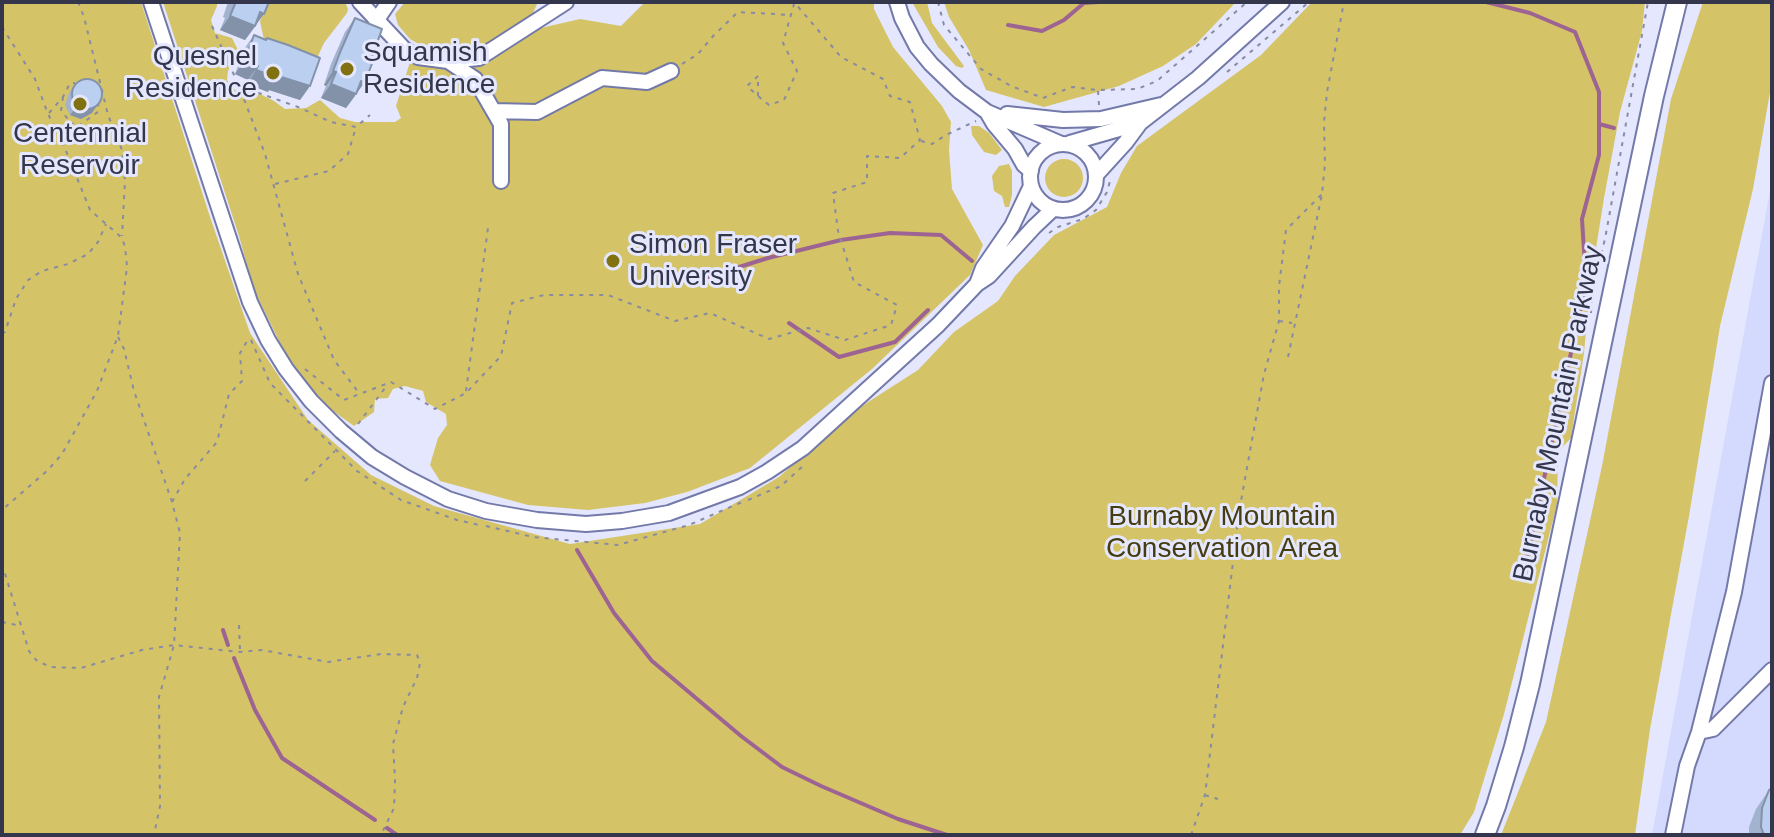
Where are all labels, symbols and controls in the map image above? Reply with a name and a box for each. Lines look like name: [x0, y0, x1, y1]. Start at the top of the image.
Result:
place label: Squamish Residence: [363, 36, 495, 102]
place label: Quesnel Residence: [125, 40, 257, 106]
marker: Squamish Residence: [338, 60, 356, 78]
marker: Quesnel Residence: [264, 64, 282, 82]
marker: Centennial Reservoir: [71, 95, 89, 113]
place label: Centennial Reservoir: [13, 117, 147, 183]
place label: Simon Fraser University: [629, 228, 797, 294]
street label: Burnaby Mountain Parkway: [1507, 243, 1611, 585]
marker: Simon Fraser University: [604, 252, 622, 270]
park label: Burnaby Mountain Conservation Area: [1106, 500, 1338, 566]

